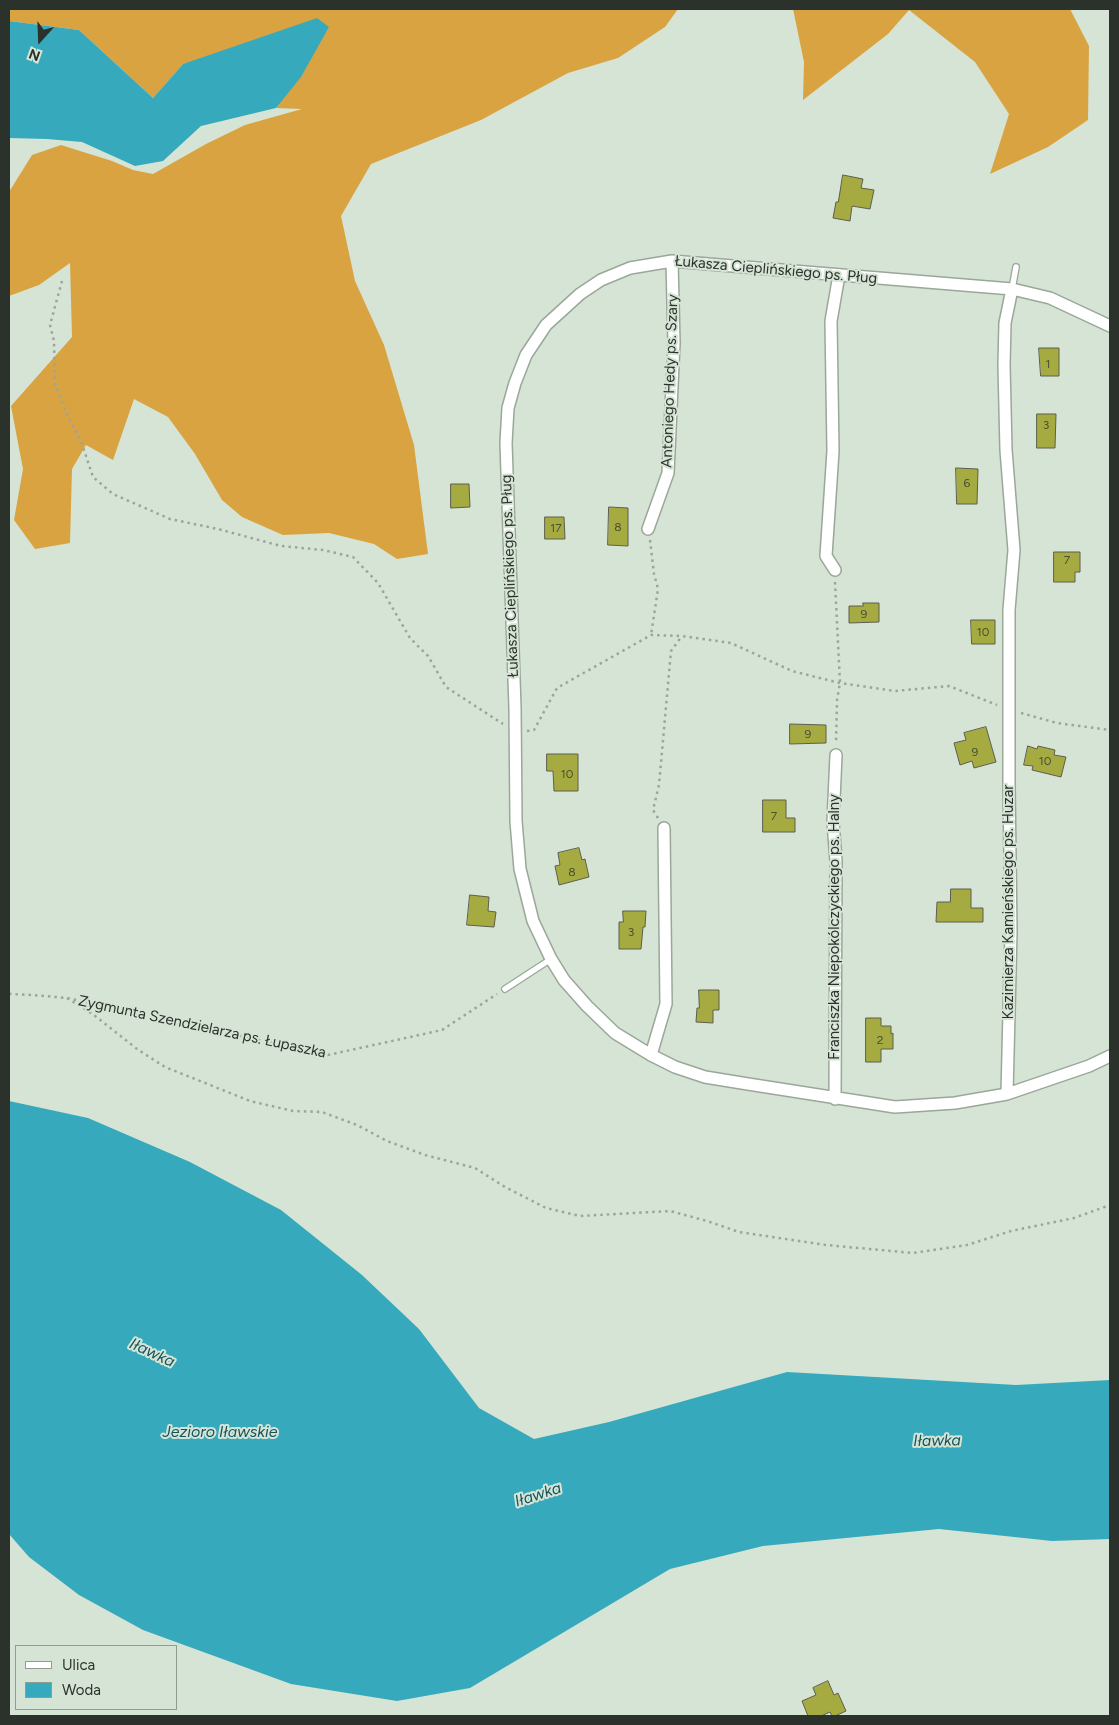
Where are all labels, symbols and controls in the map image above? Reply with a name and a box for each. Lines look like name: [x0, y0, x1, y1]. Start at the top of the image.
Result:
north arrow: [15, 15, 65, 65]
text: N: [27, 45, 43, 64]
street label: Łukasza Cieplińskiego ps. Pług: [674, 252, 878, 288]
street label: Antoniego Hedy ps. Szary: [658, 294, 682, 468]
house number: 1: [1046, 357, 1050, 371]
house number: 3: [1043, 418, 1049, 432]
street label: Łukasza Cieplińskiego ps. Pług: [497, 474, 523, 678]
house number: 6: [964, 476, 970, 490]
house number: 8: [614, 520, 622, 534]
house number: 17: [550, 521, 562, 535]
house number: 7: [1064, 553, 1070, 567]
house number: 9: [861, 607, 867, 621]
house number: 10: [977, 625, 989, 639]
house number: 9: [805, 727, 811, 741]
house number: 9: [972, 745, 978, 759]
house number: 10: [1039, 754, 1051, 768]
house number: 10: [561, 767, 573, 781]
street label: Kazimierza Kamieńskiego ps. Huzar: [1000, 785, 1018, 1019]
street label: Franciszka Niepokólczyckiego ps. Halny: [826, 794, 844, 1060]
house number: 7: [771, 809, 777, 823]
house number: 8: [568, 865, 576, 879]
house number: 3: [628, 925, 634, 939]
street label: Zygmunta Szendzielarza ps. Łupaszka: [76, 992, 328, 1062]
house number: 2: [877, 1033, 883, 1047]
water label: Iławka: [126, 1334, 178, 1372]
water label: Jezioro Iławskie: [162, 1422, 278, 1442]
water label: Iławka: [913, 1431, 961, 1451]
water label: Iławka: [512, 1478, 564, 1512]
legend: [15, 1645, 178, 1710]
text: Ulica: [62, 1656, 95, 1674]
text: Woda: [62, 1681, 101, 1699]

